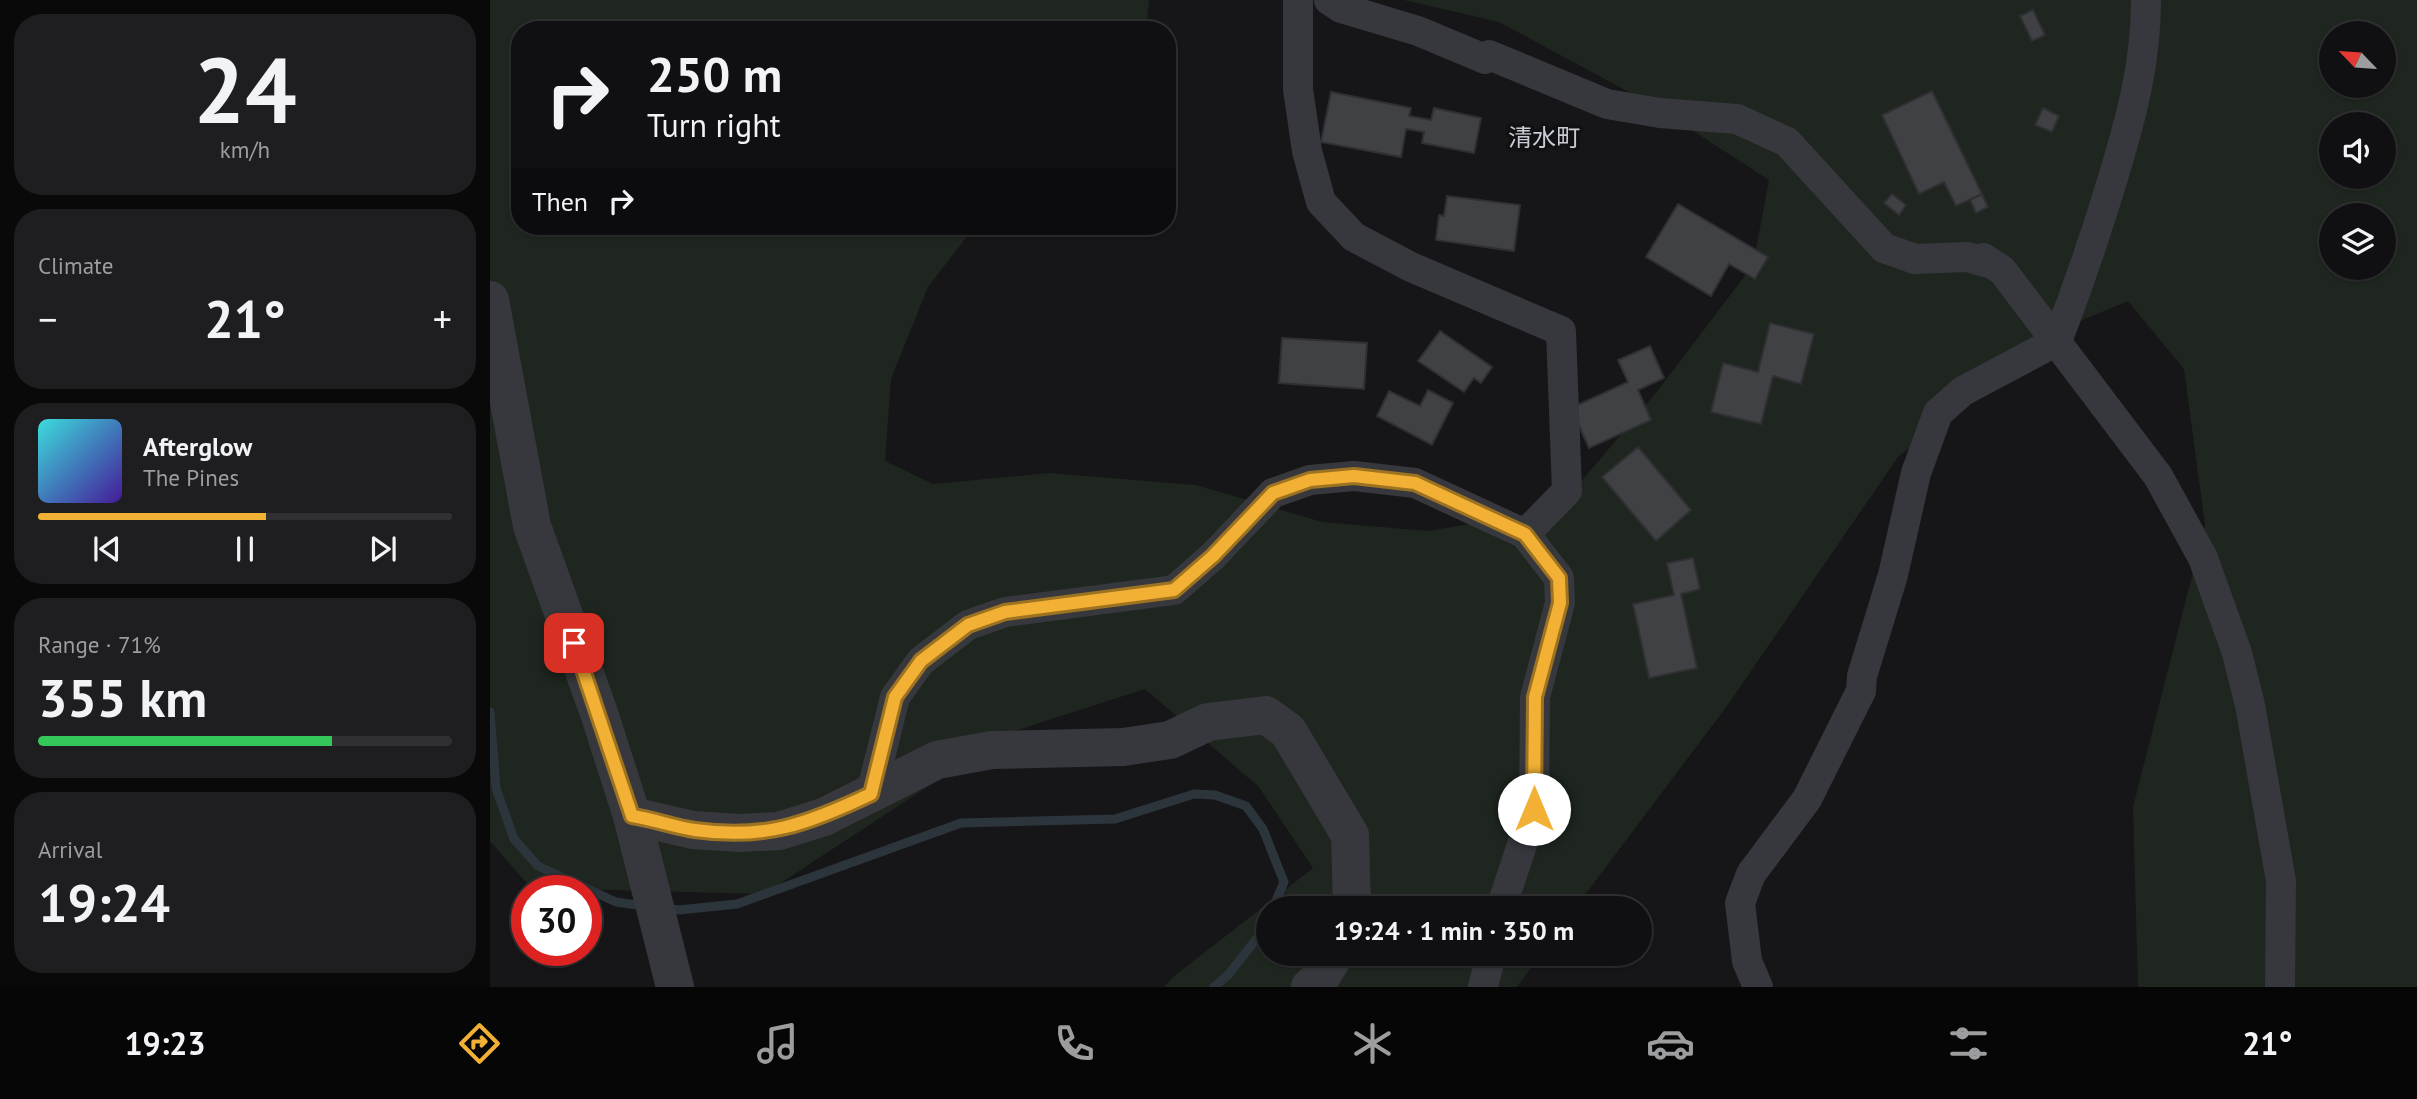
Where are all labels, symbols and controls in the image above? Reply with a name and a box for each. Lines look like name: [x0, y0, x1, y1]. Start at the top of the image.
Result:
north arrow: [2319, 21, 2396, 98]
map controls: [2319, 21, 2396, 280]
text: 24: [193, 30, 297, 148]
text: 250 m: [647, 42, 782, 106]
icon: right: [532, 49, 623, 140]
text: Turn right: [647, 104, 781, 146]
button: sound: [2319, 112, 2396, 189]
district label: 清水町: [1508, 122, 1580, 153]
text: km/h: [220, 135, 270, 164]
icon: right: [602, 182, 640, 220]
text: Then: [532, 185, 588, 218]
button: layers: [2319, 203, 2396, 280]
text: Climate: [38, 251, 113, 280]
text: 21°: [204, 285, 286, 352]
text: −: [38, 294, 57, 343]
text: +: [433, 294, 452, 343]
text: Afterglow: [143, 430, 252, 463]
text: The Pines: [143, 463, 239, 492]
icon: previous: [88, 530, 126, 568]
icon: pause: [226, 530, 264, 568]
icon: next: [364, 530, 402, 568]
pin: [544, 613, 604, 673]
icon: arrive: [555, 624, 593, 662]
text: Range · 71%: [38, 630, 161, 659]
text: 355 km: [38, 664, 207, 731]
position arrow: [1497, 772, 1571, 846]
text: Arrival: [38, 835, 102, 864]
text: 19:24: [38, 869, 170, 936]
speed limit sign: 30: [511, 875, 602, 966]
text: 19:24 · 1 min · 350 m: [1334, 914, 1574, 947]
icon: directions: [455, 1019, 504, 1068]
icon: music: [753, 1019, 802, 1068]
icon: phone: [1050, 1019, 1099, 1068]
icon: climate: [1348, 1019, 1397, 1068]
icon: car: [1646, 1019, 1695, 1068]
icon: filters: [1944, 1019, 1993, 1068]
text: 19:23: [124, 1022, 206, 1064]
text: 21°: [2242, 1022, 2293, 1064]

